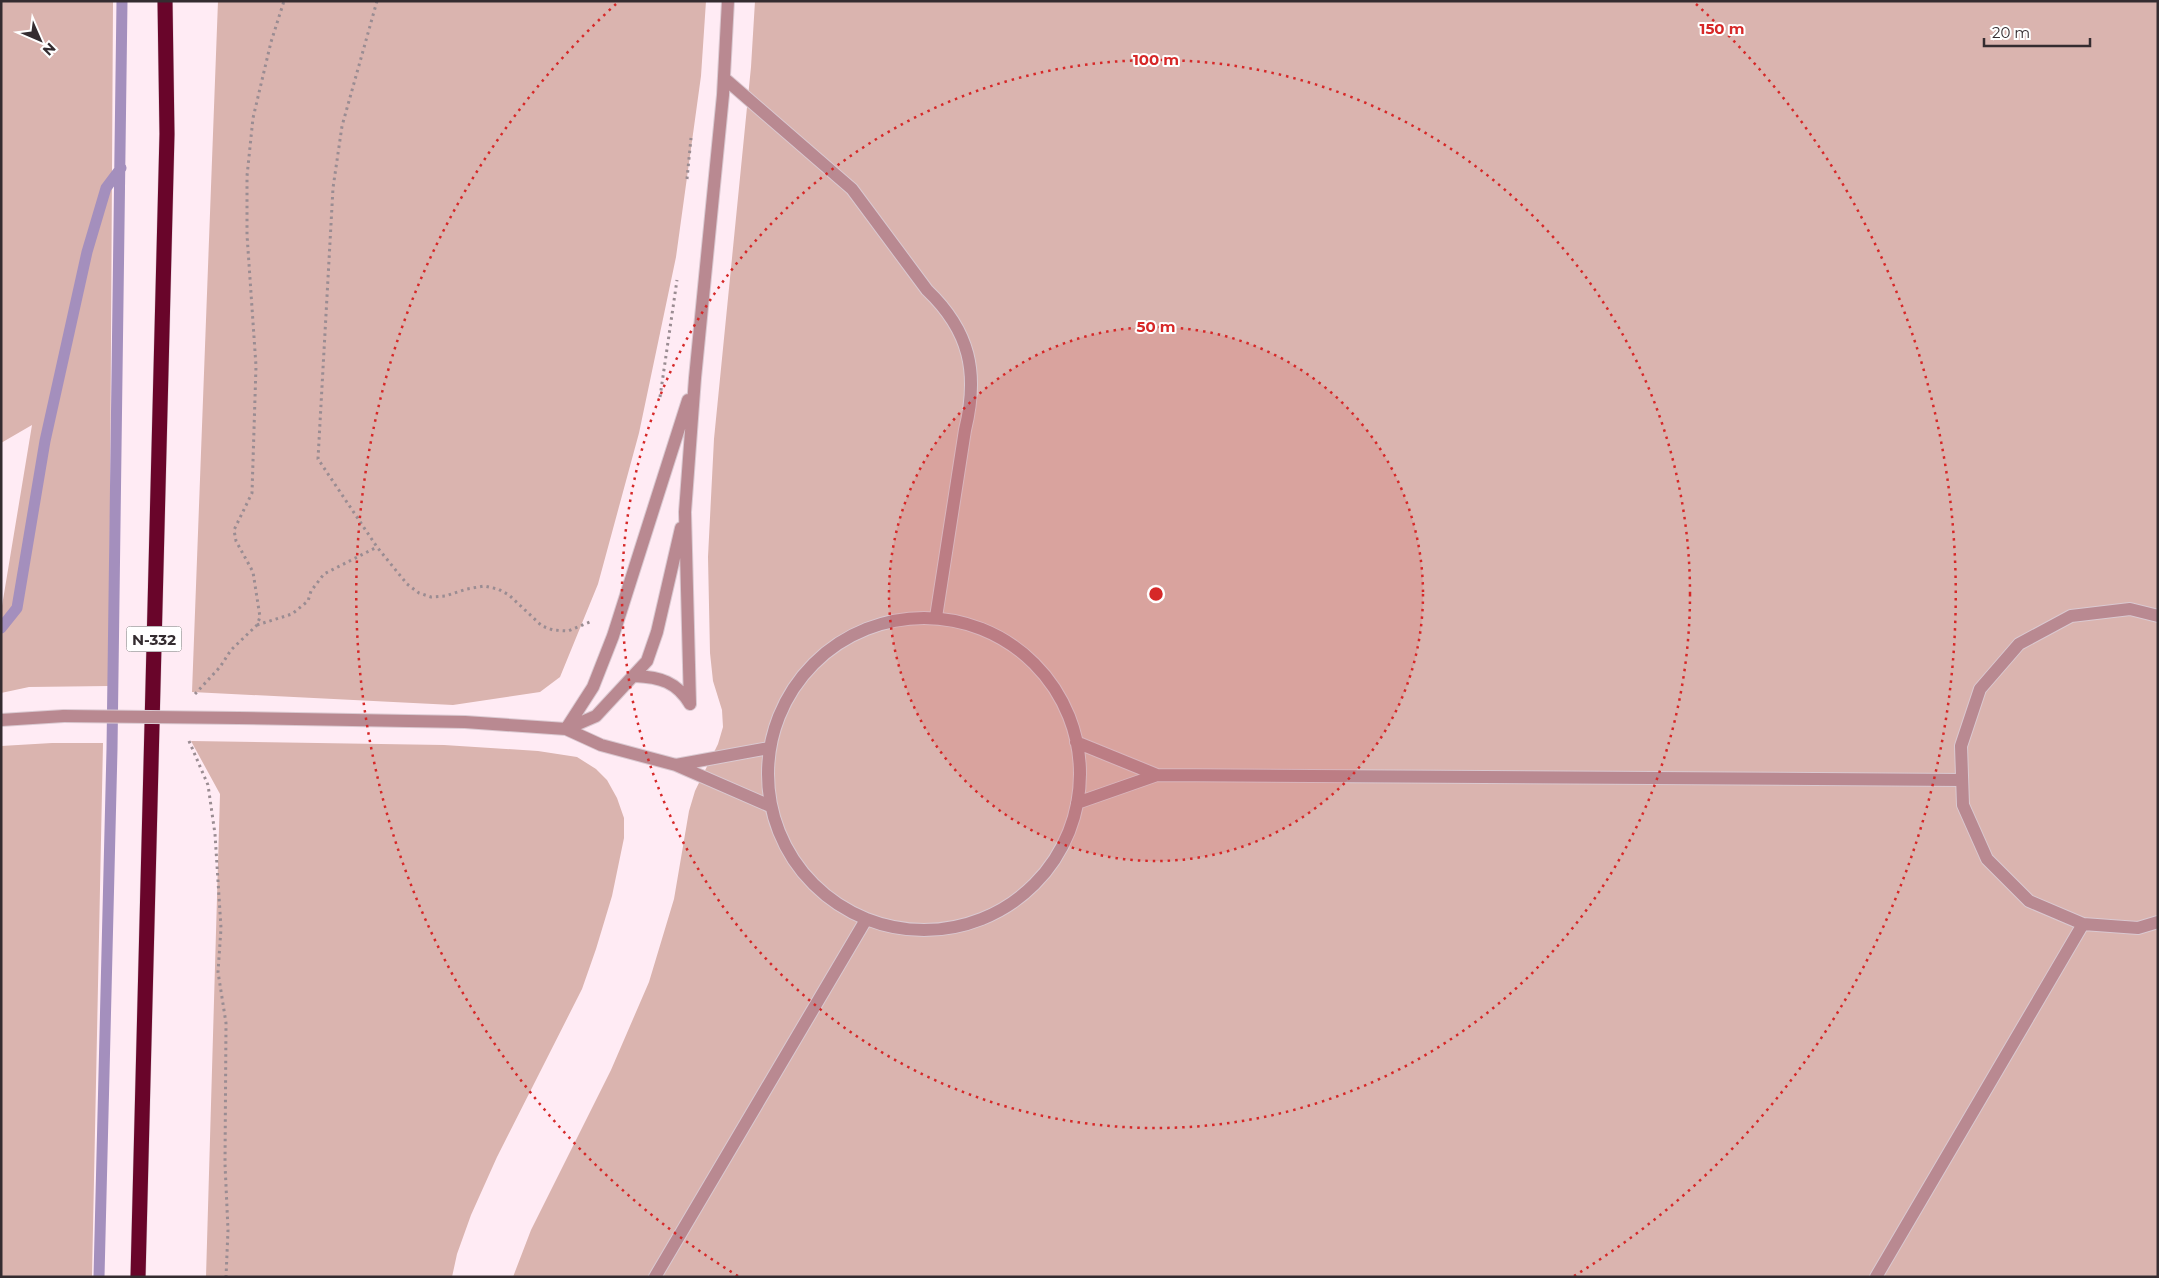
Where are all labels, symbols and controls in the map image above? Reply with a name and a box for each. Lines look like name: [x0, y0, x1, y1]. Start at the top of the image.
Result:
north arrow: [15, 15, 65, 65]
scale bar: [1984, 15, 2090, 47]
text: 150 m: [1700, 19, 1744, 38]
text: 20 m: [1992, 23, 2030, 42]
text: N: [39, 39, 60, 60]
text: 100 m: [1133, 50, 1179, 69]
text: 50 m: [1136, 317, 1176, 336]
centre of rings: [1147, 585, 1165, 603]
road number: N-332: [126, 626, 182, 652]

